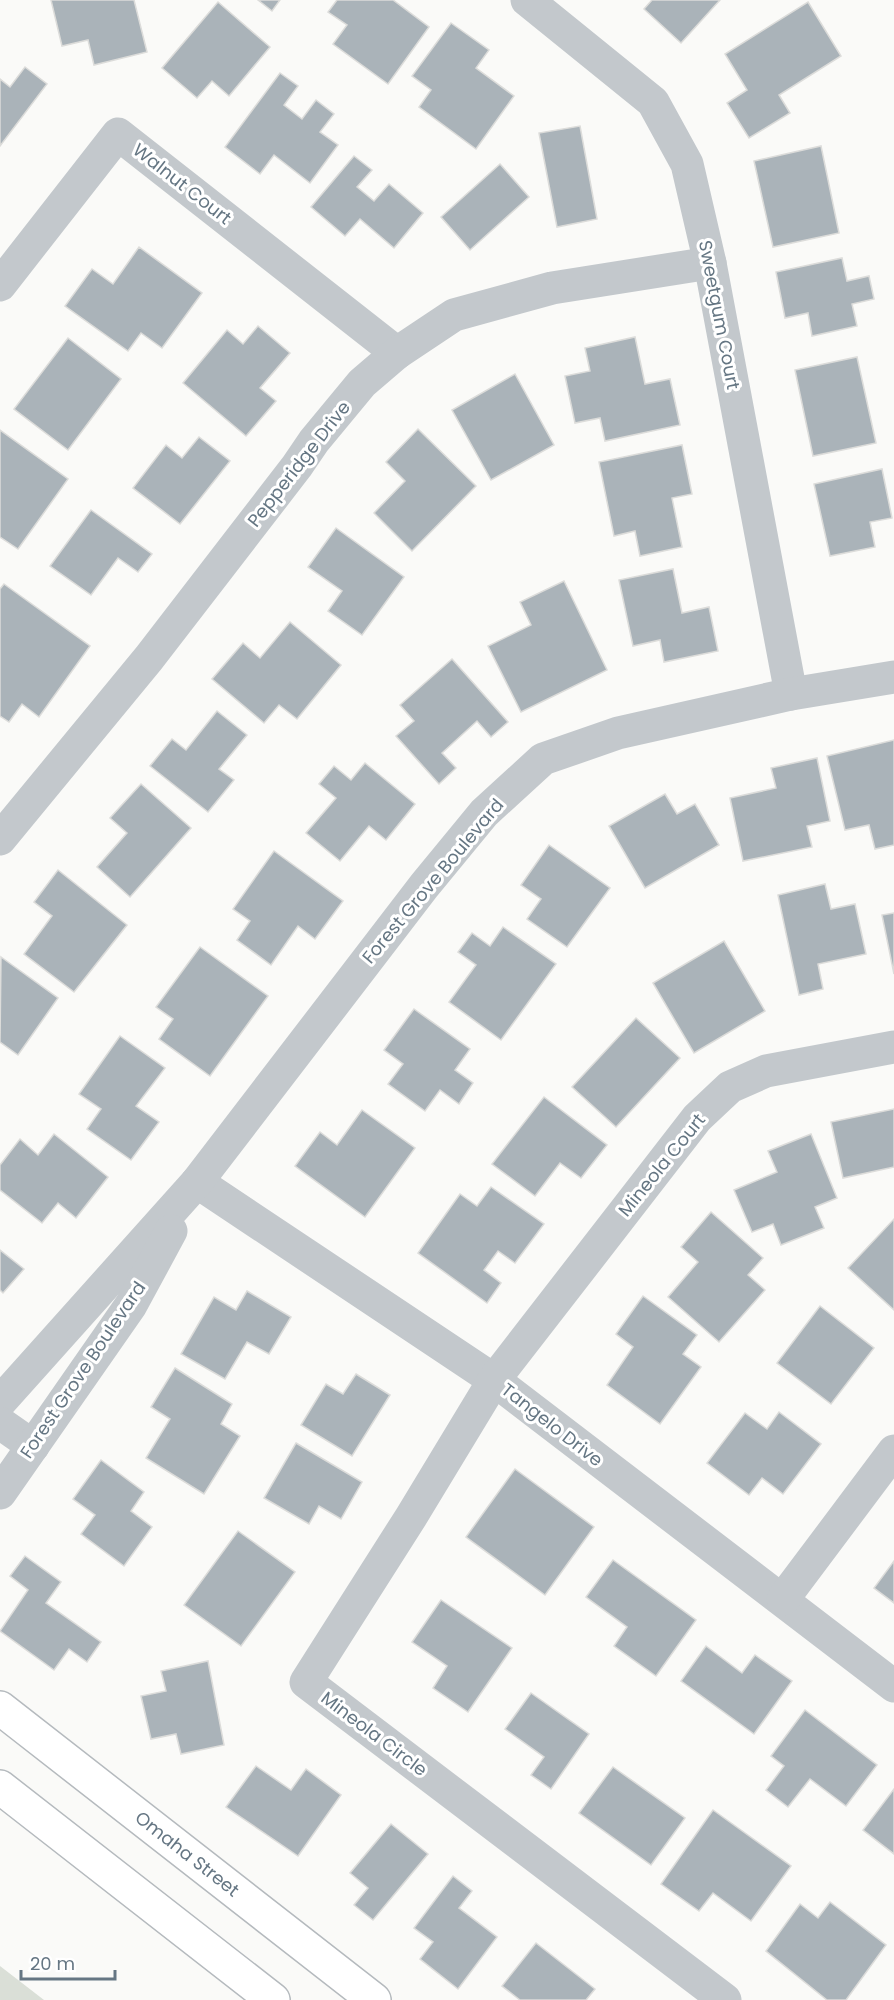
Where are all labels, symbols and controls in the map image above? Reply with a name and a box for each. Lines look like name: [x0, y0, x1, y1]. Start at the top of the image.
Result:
street label: Walnut Court: [128, 137, 237, 230]
street label: Sweetgum Court: [693, 238, 746, 392]
street label: Pepperidge Drive: [241, 395, 356, 532]
street label: Forest Grove Boulevard: [356, 793, 509, 969]
street label: Mineola Court: [612, 1108, 711, 1221]
street label: Forest Grove Boulevard: [14, 1276, 151, 1463]
street label: Tangelo Drive: [496, 1377, 608, 1472]
street label: Mineola Circle: [316, 1685, 433, 1782]
street label: Omaha Street: [130, 1805, 245, 1902]
scale bar: [21, 1943, 116, 1981]
text: 20 m: [30, 1951, 75, 1976]

